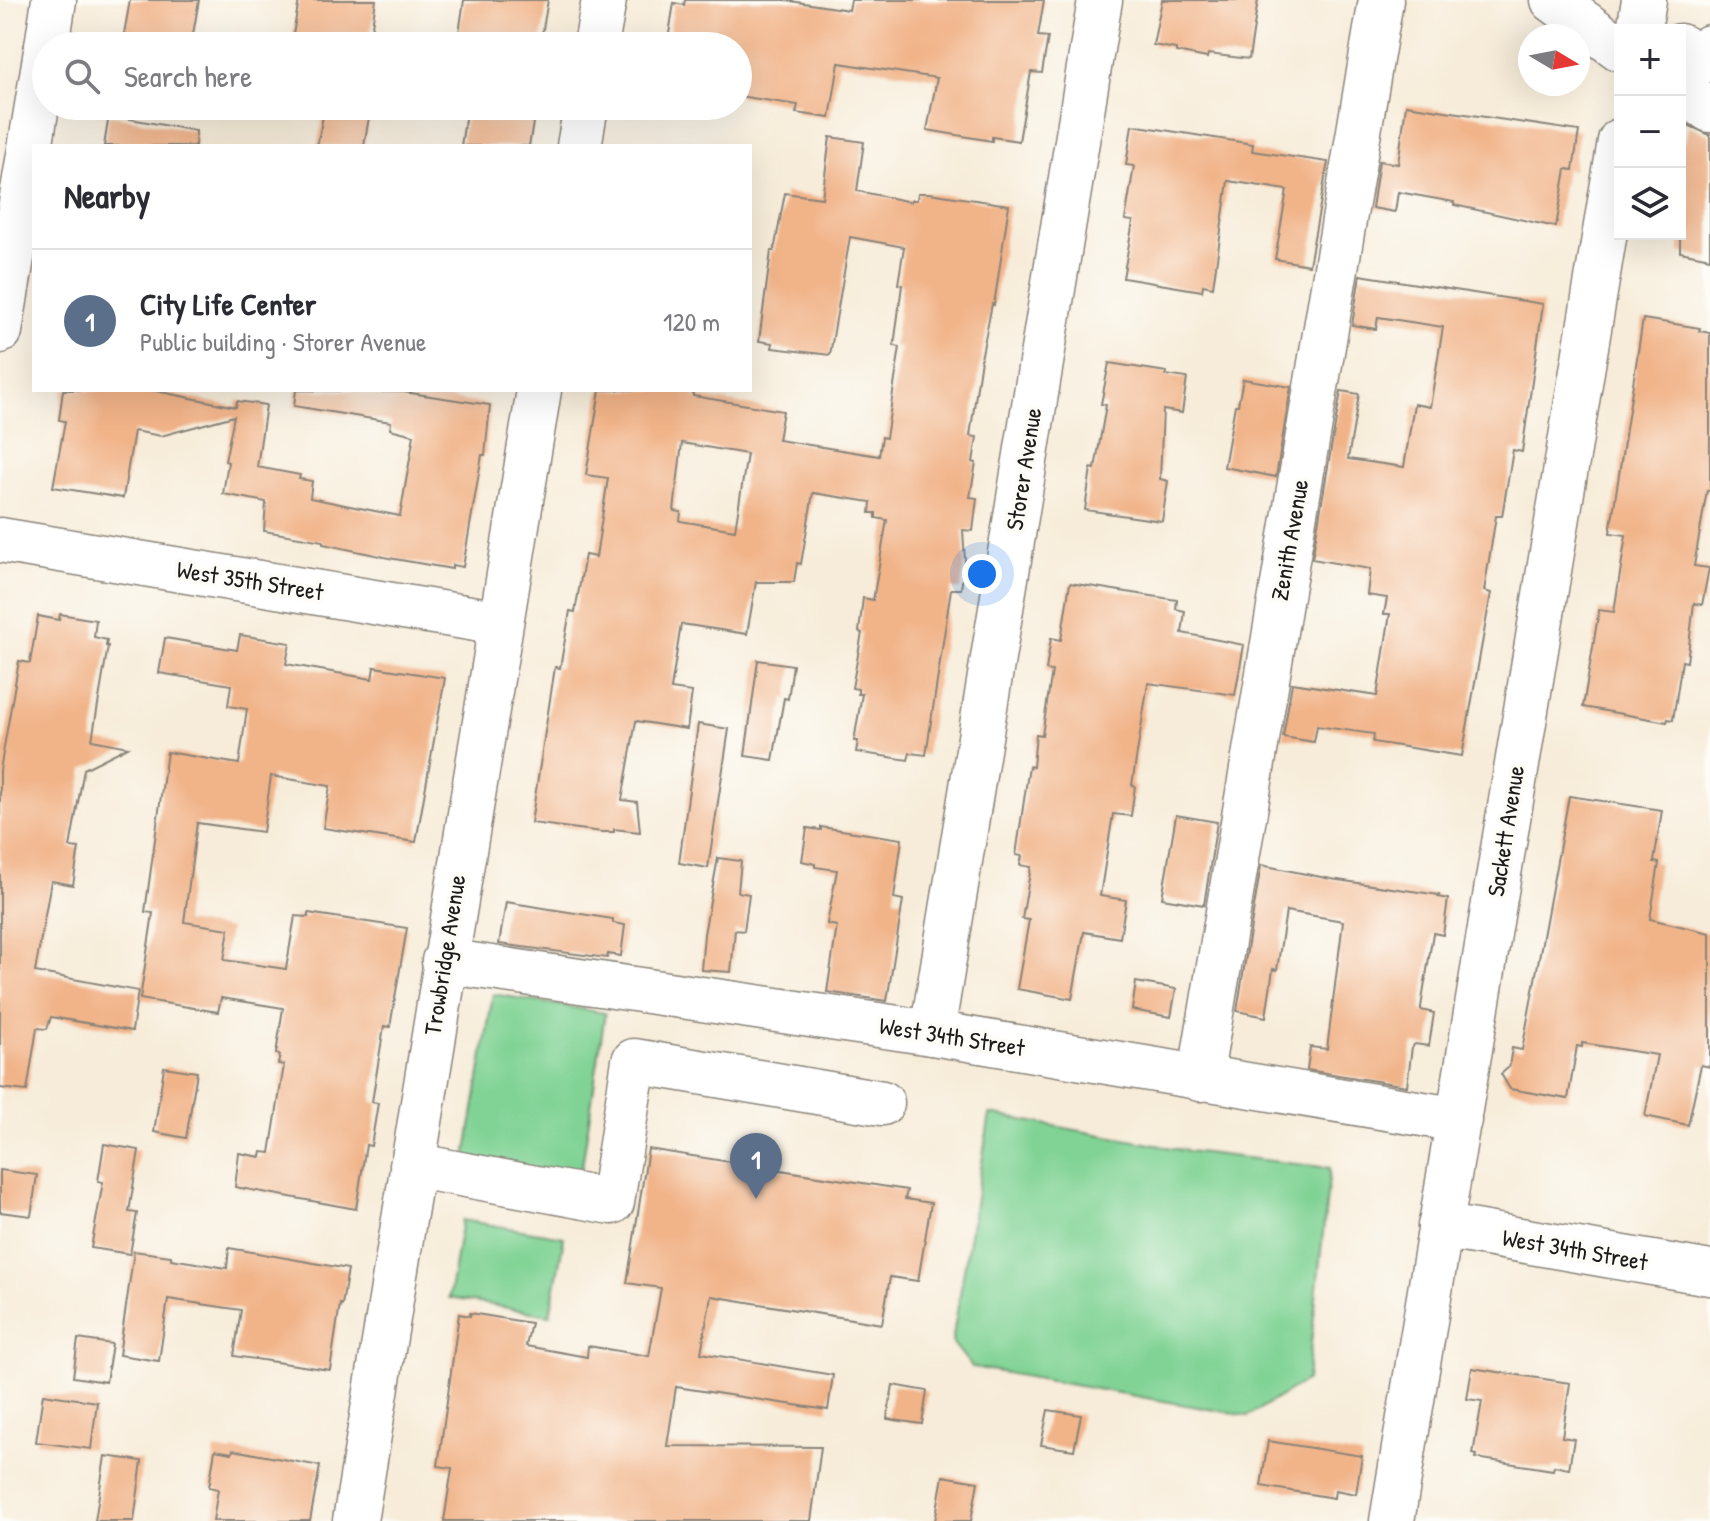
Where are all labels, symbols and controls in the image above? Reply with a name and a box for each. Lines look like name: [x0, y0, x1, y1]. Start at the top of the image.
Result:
north arrow: [1518, 24, 1590, 96]
map controls: [1614, 24, 1686, 240]
button: +: [1614, 24, 1686, 96]
search box: [32, 32, 752, 120]
icon: search: [60, 54, 104, 98]
text: Search here: [124, 56, 252, 96]
button: −: [1614, 96, 1686, 168]
button: layers: [1614, 168, 1686, 240]
text: Nearby: [64, 173, 150, 219]
text: City Life Center: [140, 284, 316, 324]
text: 1: [85, 304, 95, 339]
text: 120 m: [663, 304, 720, 339]
text: Public building · Storer Avenue: [140, 324, 426, 359]
street label: Storer Avenue: [998, 405, 1049, 532]
street label: Zenith Avenue: [1263, 476, 1315, 603]
street label: West 35th Street: [175, 553, 326, 608]
your location: [962, 554, 1002, 594]
street label: Sackett Avenue: [1479, 763, 1531, 899]
street label: Trowbridge Avenue: [416, 872, 473, 1037]
street label: West 34th Street: [877, 1009, 1028, 1063]
pin: 1: [730, 1133, 782, 1199]
street label: West 34th Street: [1500, 1221, 1651, 1278]

